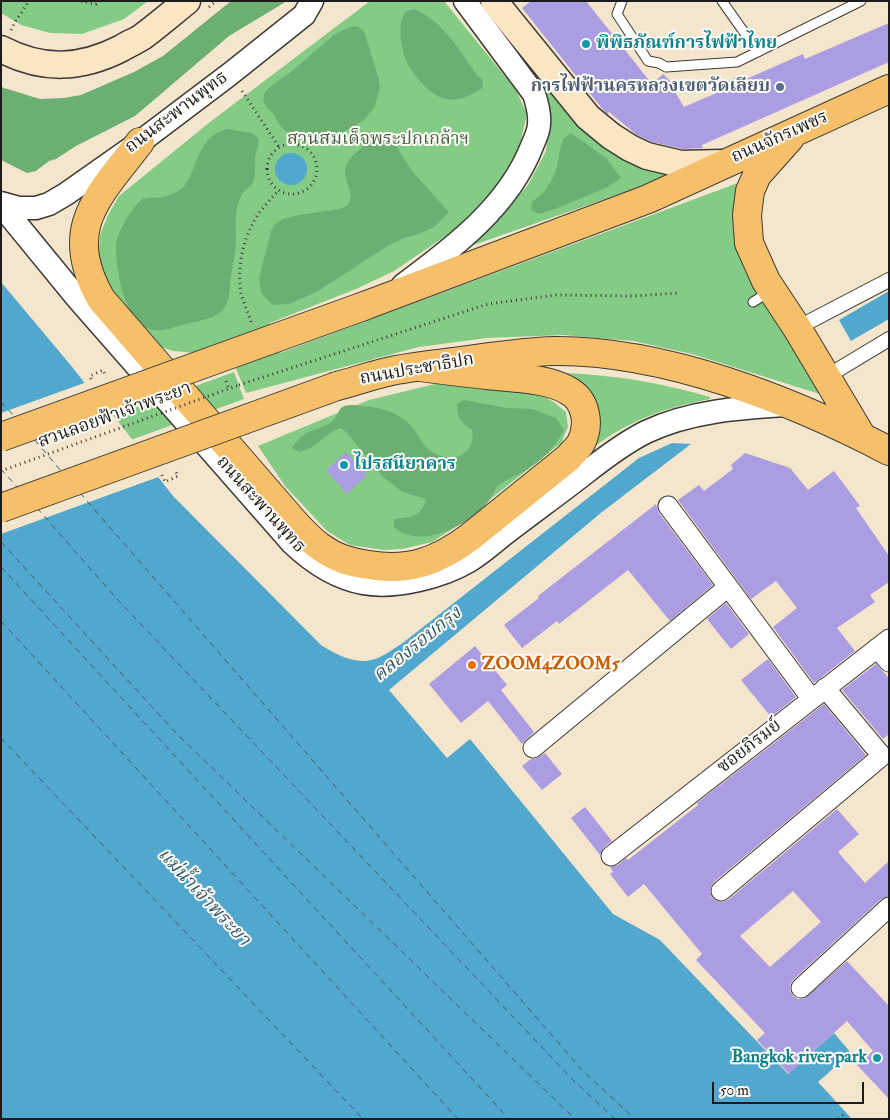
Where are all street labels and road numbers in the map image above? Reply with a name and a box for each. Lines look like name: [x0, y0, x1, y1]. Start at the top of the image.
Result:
street label: ถนนสะพานพุทธ: [121, 67, 233, 159]
street label: ถนนจักรเพชร: [728, 107, 832, 169]
street label: ถนนประชาธิปก: [358, 349, 476, 391]
street label: สวนลอยฟ้าเจ้าพระยา: [35, 378, 195, 454]
street label: ถนนสะพานพุทธ: [211, 452, 309, 558]
street label: ซอยภิรมย์: [714, 715, 786, 779]

